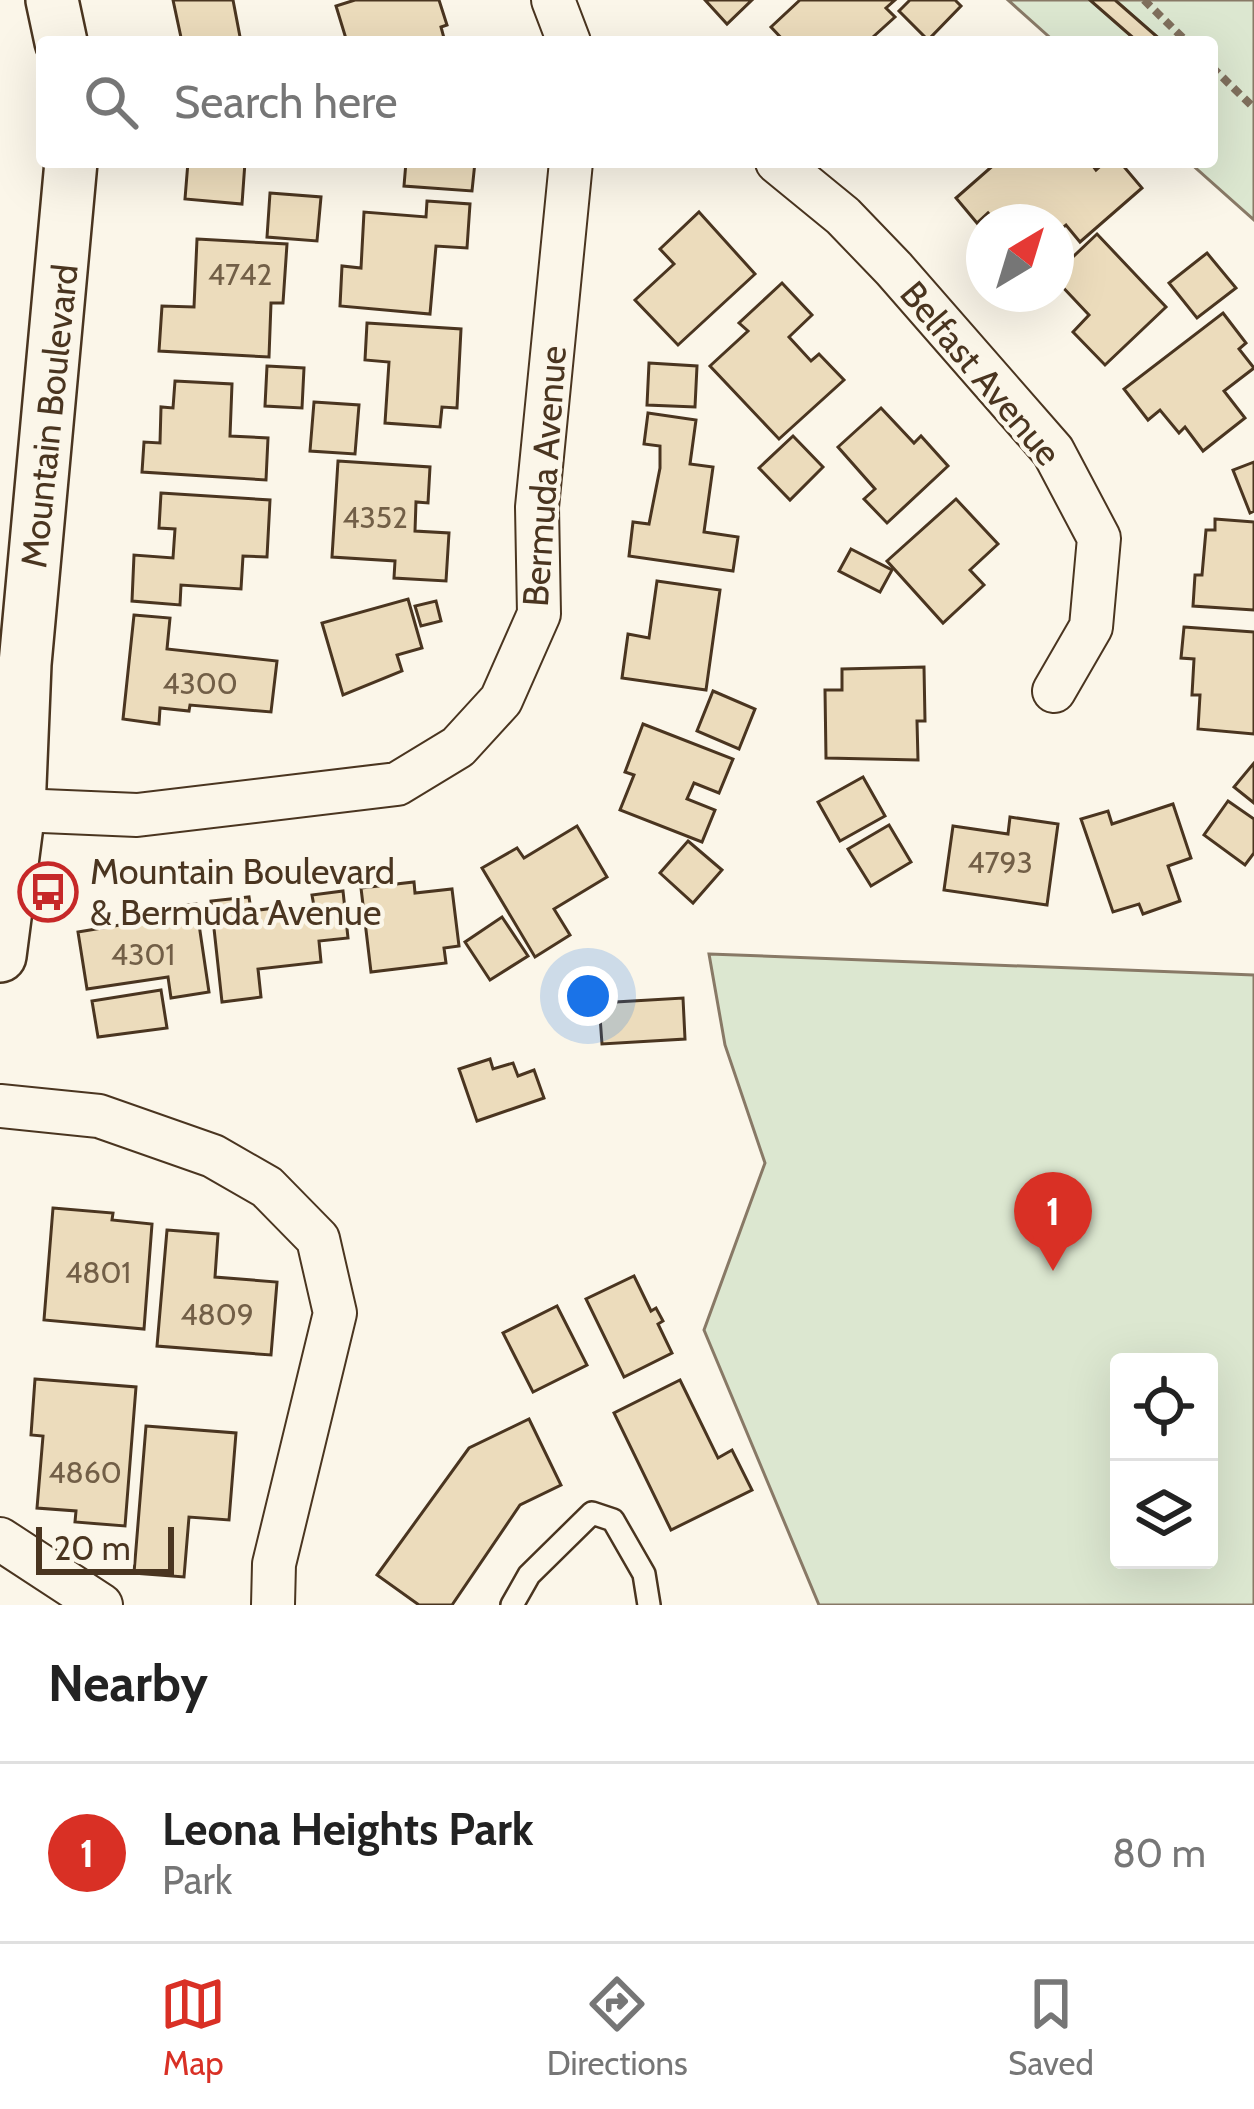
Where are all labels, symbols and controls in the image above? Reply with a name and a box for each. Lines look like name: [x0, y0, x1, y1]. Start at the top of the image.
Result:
search box: [36, 36, 1218, 168]
icon: search: [78, 69, 144, 135]
text: Search here: [174, 75, 398, 129]
north arrow: [966, 204, 1074, 312]
house number: 4742: [208, 256, 272, 293]
street label: Mountain Boulevard: [11, 262, 87, 570]
street label: Belfast Avenue: [891, 272, 1071, 474]
street label: Bermuda Avenue: [513, 344, 575, 608]
house number: 4352: [342, 499, 408, 536]
house number: 4300: [162, 665, 238, 702]
house number: 4793: [967, 844, 1033, 881]
place label: Mountain Boulevard & Bermuda Avenue: [90, 849, 395, 934]
bus stop icon: Mountain Boulevard & Bermuda Avenue: [17, 861, 79, 923]
house number: 4301: [111, 936, 175, 973]
your location: [558, 966, 618, 1026]
pin: 1: [1014, 1172, 1092, 1271]
house number: 4801: [65, 1254, 131, 1291]
house number: 4809: [180, 1296, 254, 1333]
map controls: [1110, 1353, 1218, 1569]
button: locate: [1110, 1353, 1218, 1461]
house number: 4860: [48, 1454, 122, 1491]
button: layers: [1110, 1461, 1218, 1569]
scale bar: [36, 1521, 174, 1574]
text: 20 m: [54, 1528, 131, 1568]
text: Nearby: [48, 1652, 208, 1714]
text: Leona Heights Park: [162, 1802, 534, 1856]
text: 1: [80, 1829, 94, 1877]
text: 80 m: [1112, 1829, 1206, 1877]
text: Park: [162, 1856, 232, 1904]
tab: Map: [160, 1971, 226, 2083]
tab: Directions: [547, 1971, 688, 2083]
tab: Saved: [1008, 1971, 1094, 2083]

